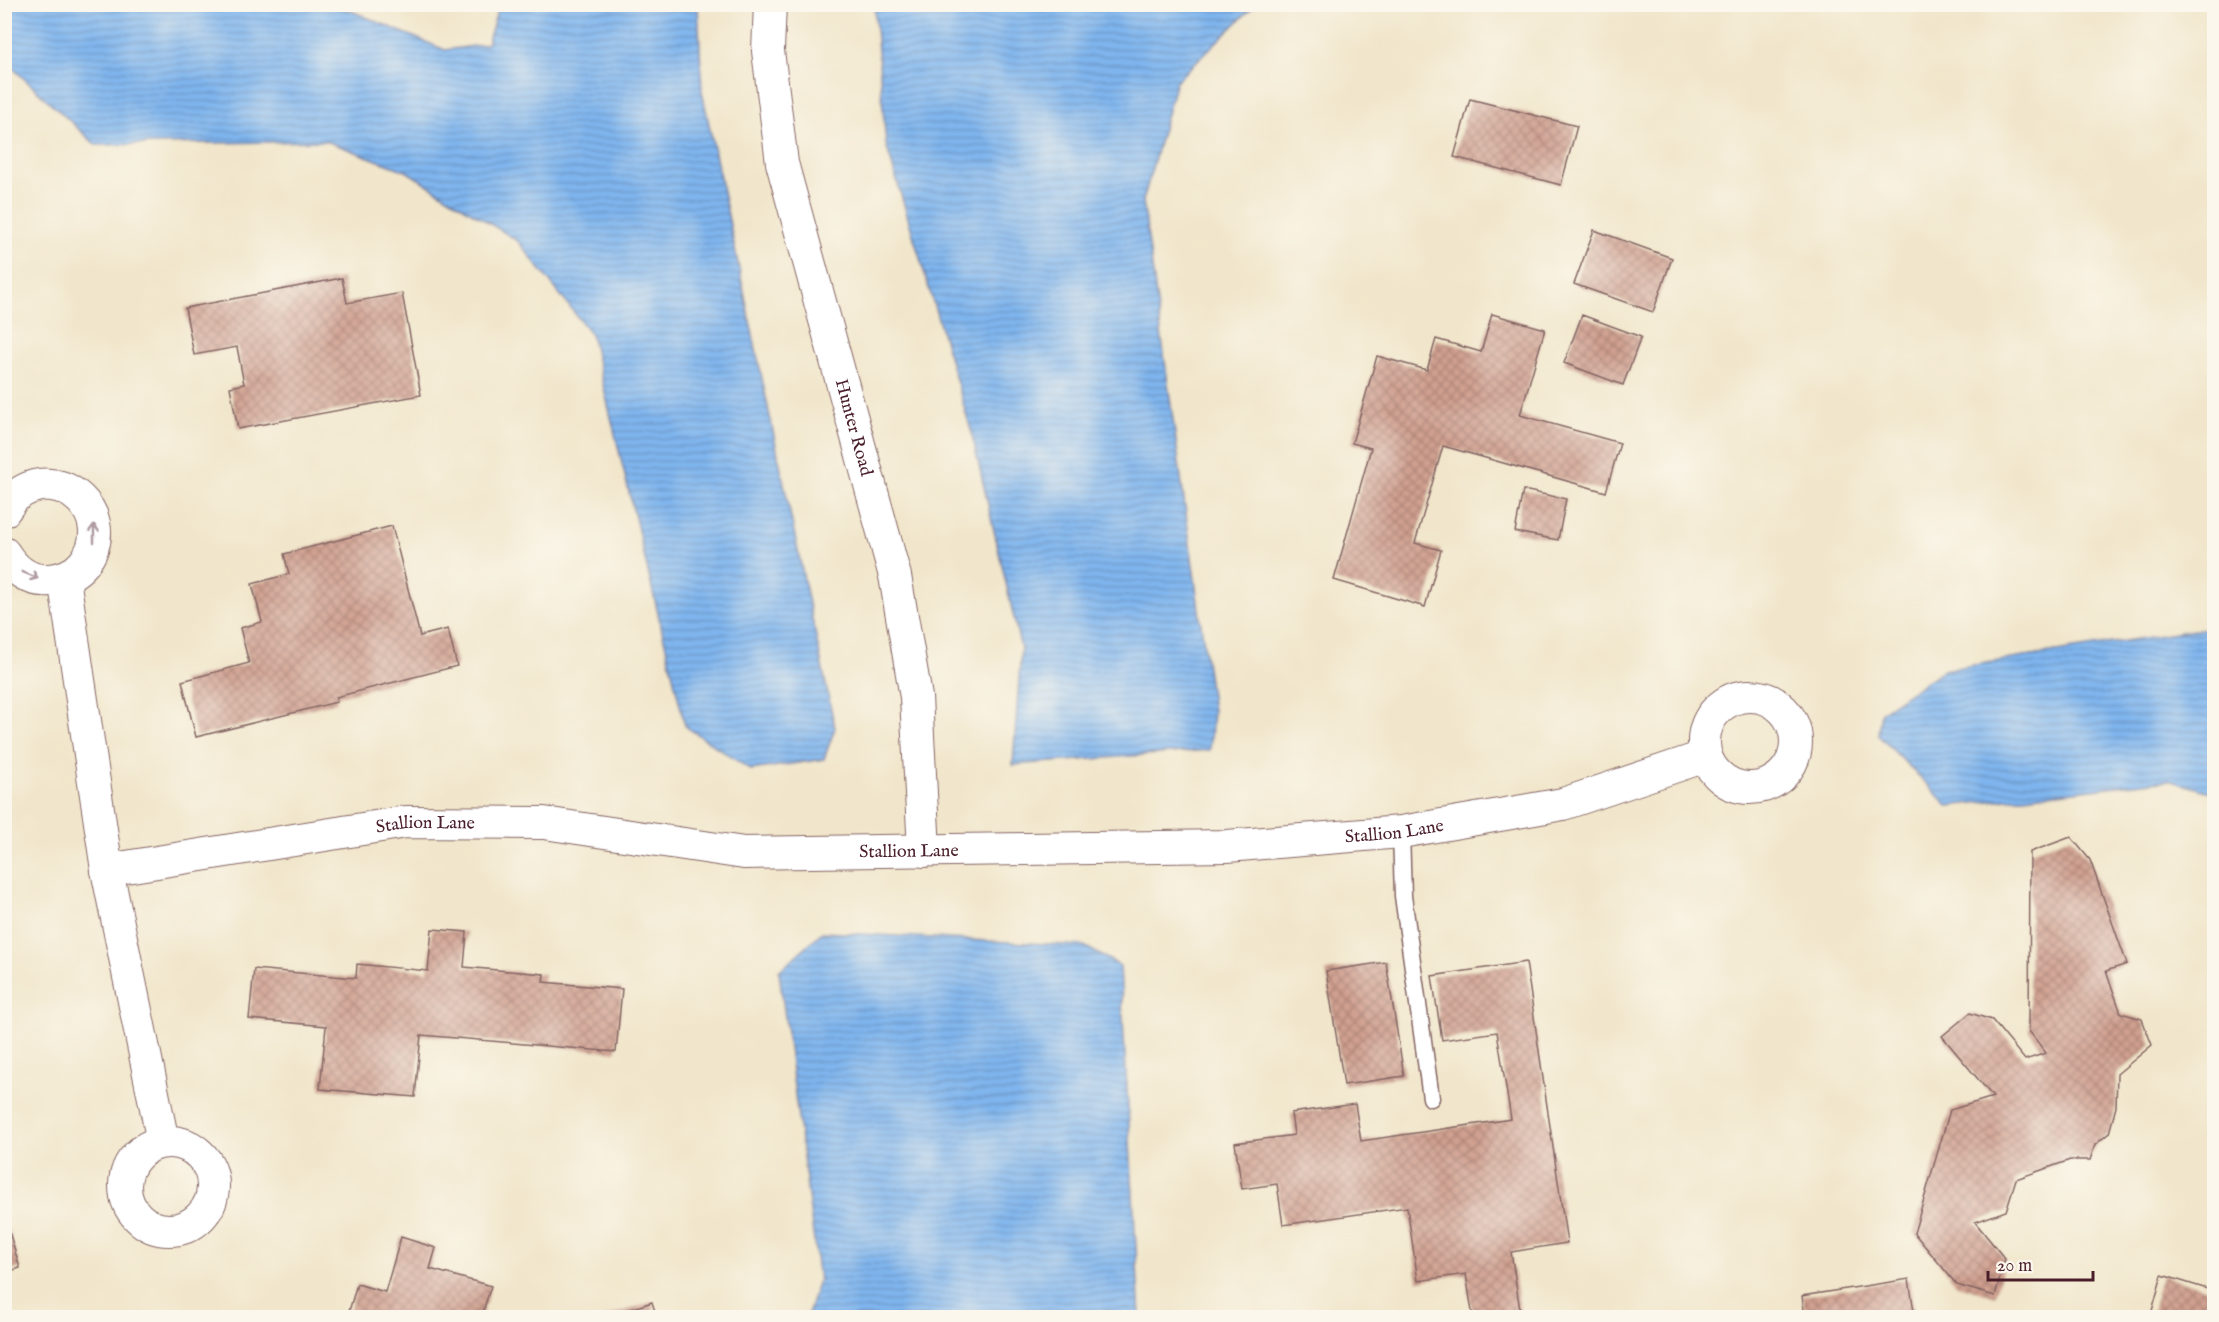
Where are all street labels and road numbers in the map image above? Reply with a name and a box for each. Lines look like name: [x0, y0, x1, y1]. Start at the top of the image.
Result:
street label: Hunter Road: [829, 377, 877, 479]
street label: Stallion Lane: [374, 812, 475, 840]
street label: Stallion Lane: [1344, 815, 1446, 849]
street label: Stallion Lane: [859, 840, 959, 864]

